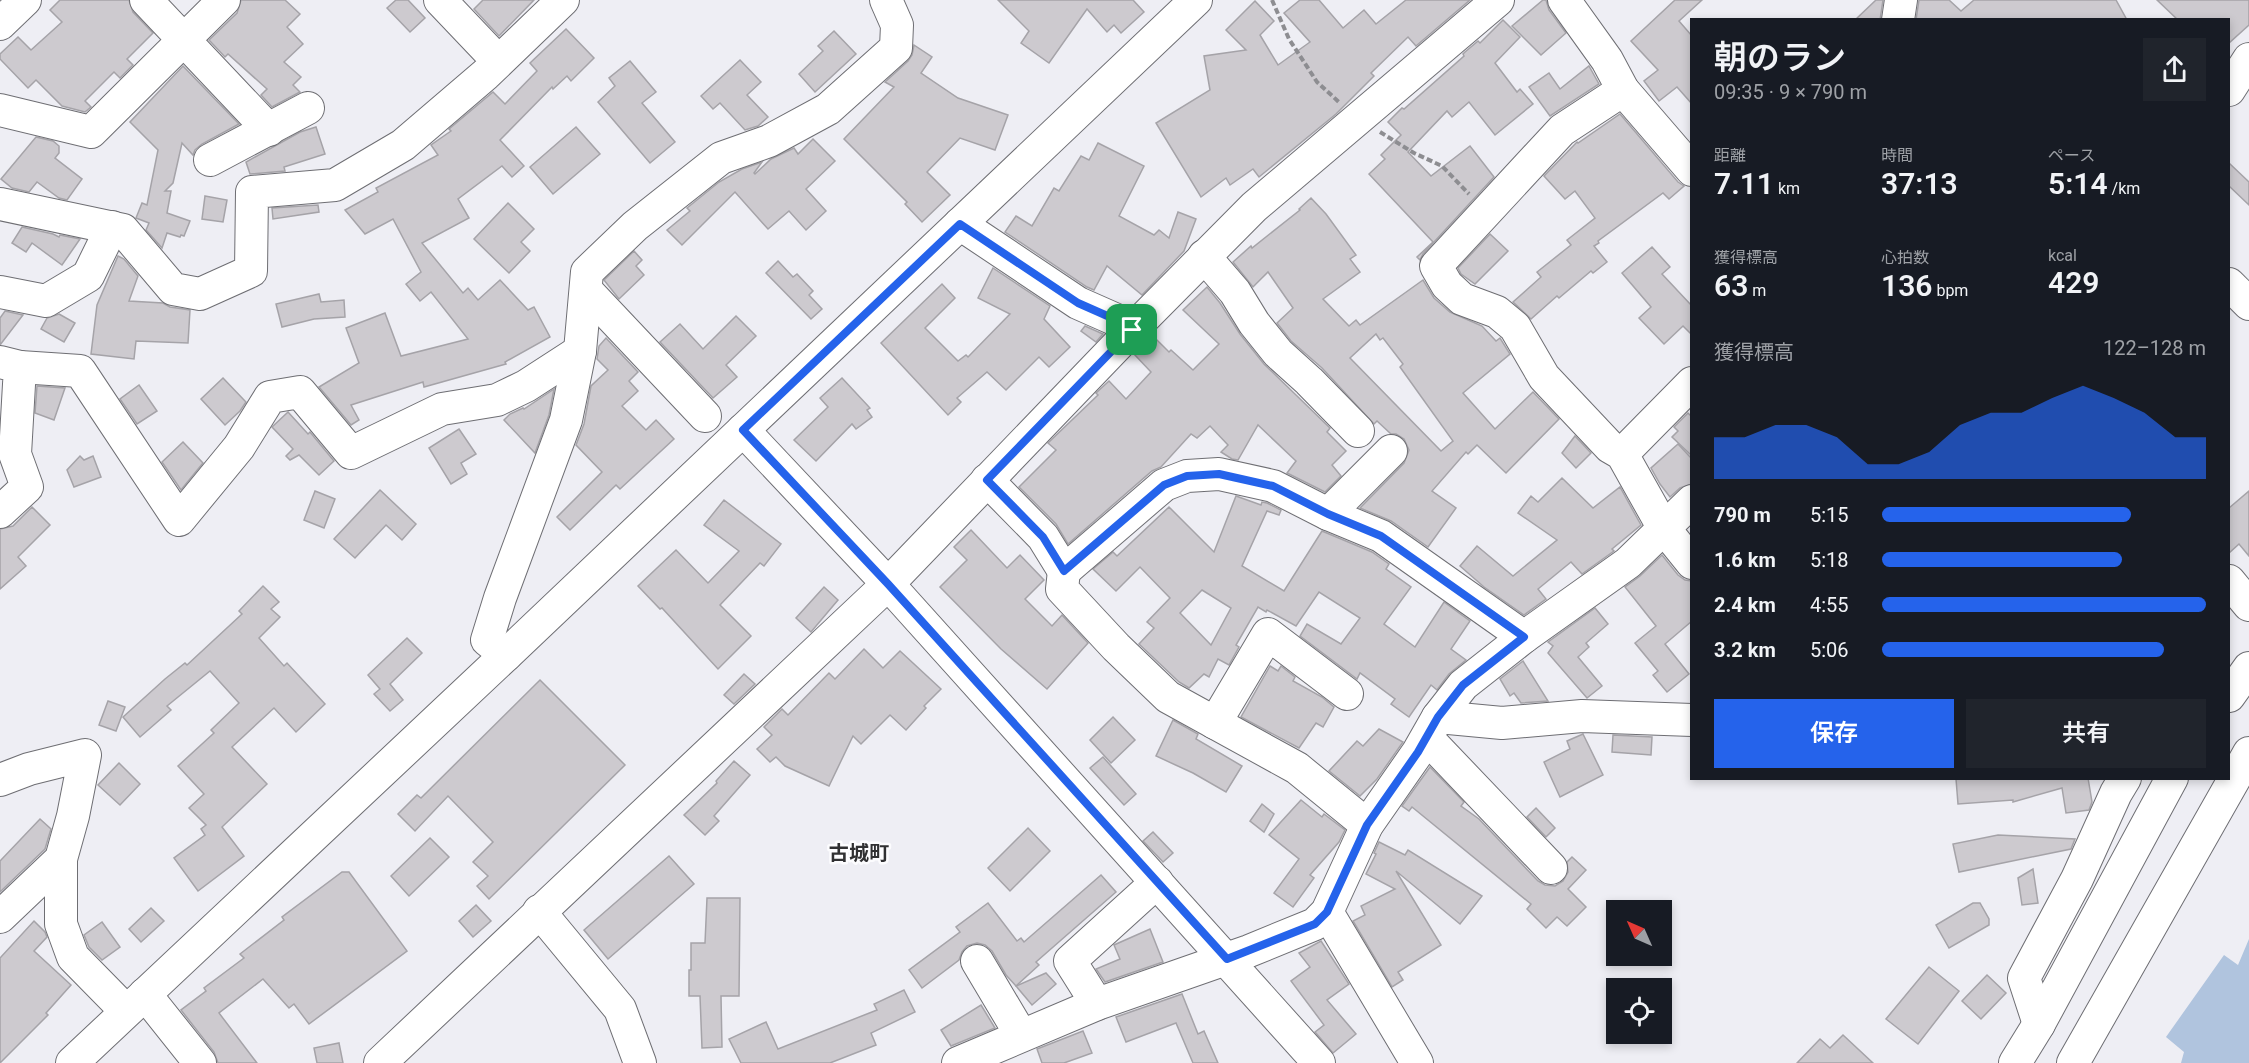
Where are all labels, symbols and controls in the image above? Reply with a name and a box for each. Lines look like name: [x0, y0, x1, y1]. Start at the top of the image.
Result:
text: 朝のラン: [1714, 38, 1846, 77]
button: share: [2143, 38, 2206, 101]
text: 09:35 · 9 × 790 m: [1714, 80, 1867, 104]
text: 距離: [1714, 146, 1746, 165]
text: 時間: [1881, 146, 1913, 165]
text: ペース: [2048, 146, 2095, 165]
text: 7.11: [1714, 166, 1774, 201]
text: 37:13: [1881, 166, 1958, 201]
text: 5:14: [2048, 166, 2108, 201]
text: km: [1774, 179, 1800, 198]
text: /km: [2108, 179, 2140, 198]
text: kcal: [2048, 246, 2077, 265]
text: 獲得標高: [1714, 248, 1778, 267]
text: 心拍数: [1881, 248, 1929, 267]
text: 429: [2048, 265, 2099, 300]
text: 63: [1714, 268, 1748, 303]
text: 136: [1881, 268, 1932, 303]
text: m: [1748, 281, 1766, 300]
text: bpm: [1932, 281, 1968, 300]
pin: [1106, 304, 1157, 355]
icon: arrive: [1115, 313, 1148, 346]
text: 122–128 m: [2103, 336, 2206, 360]
text: 獲得標高: [1714, 340, 1794, 364]
text: 790 m: [1714, 503, 1771, 527]
text: 5:15: [1810, 503, 1849, 527]
text: 1.6 km: [1714, 548, 1776, 572]
text: 5:18: [1810, 548, 1849, 572]
text: 2.4 km: [1714, 593, 1776, 617]
text: 4:55: [1810, 593, 1849, 617]
text: 3.2 km: [1714, 638, 1776, 662]
text: 5:06: [1810, 638, 1849, 662]
button: 保存: [1714, 699, 1954, 768]
button: 共有: [1966, 699, 2206, 768]
district label: 古城町: [829, 841, 889, 865]
north arrow: [1606, 900, 1672, 966]
map controls: [1606, 900, 1672, 1044]
button: locate: [1606, 978, 1672, 1044]

